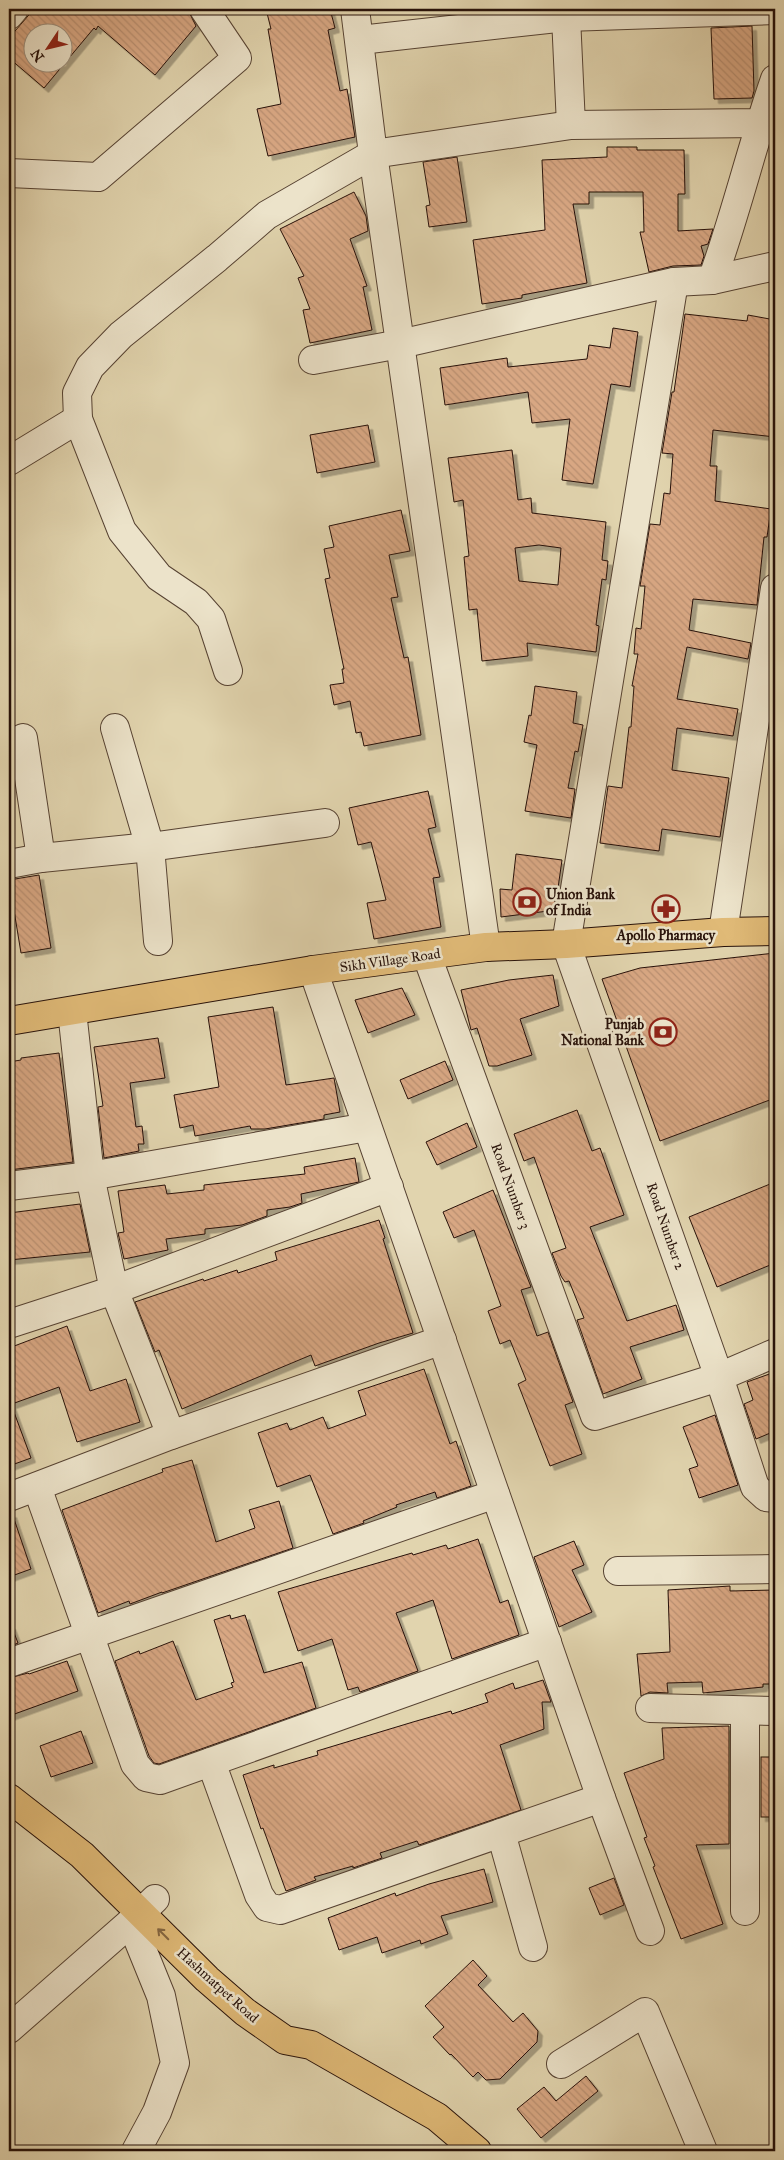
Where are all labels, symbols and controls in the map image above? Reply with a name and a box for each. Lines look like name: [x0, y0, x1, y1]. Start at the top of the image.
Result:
north arrow: [22, 22, 72, 72]
text: N: [27, 45, 48, 65]
place label: Union Bank of India: [546, 886, 616, 919]
bank icon: Union Bank of India: [512, 887, 542, 917]
pharmacy icon: Apollo Pharmacy: [651, 894, 681, 924]
place label: Apollo Pharmacy: [616, 927, 717, 945]
street label: Sikh Village Road: [339, 945, 441, 976]
place label: Punjab National Bank: [561, 1016, 644, 1049]
bank icon: Punjab National Bank: [648, 1017, 678, 1047]
street label: Road Number 3: [487, 1141, 534, 1231]
street label: Road Number 2: [643, 1180, 688, 1272]
one-way arrow: [157, 1928, 169, 1941]
street label: Hashmatpet Road: [173, 1944, 262, 2027]

